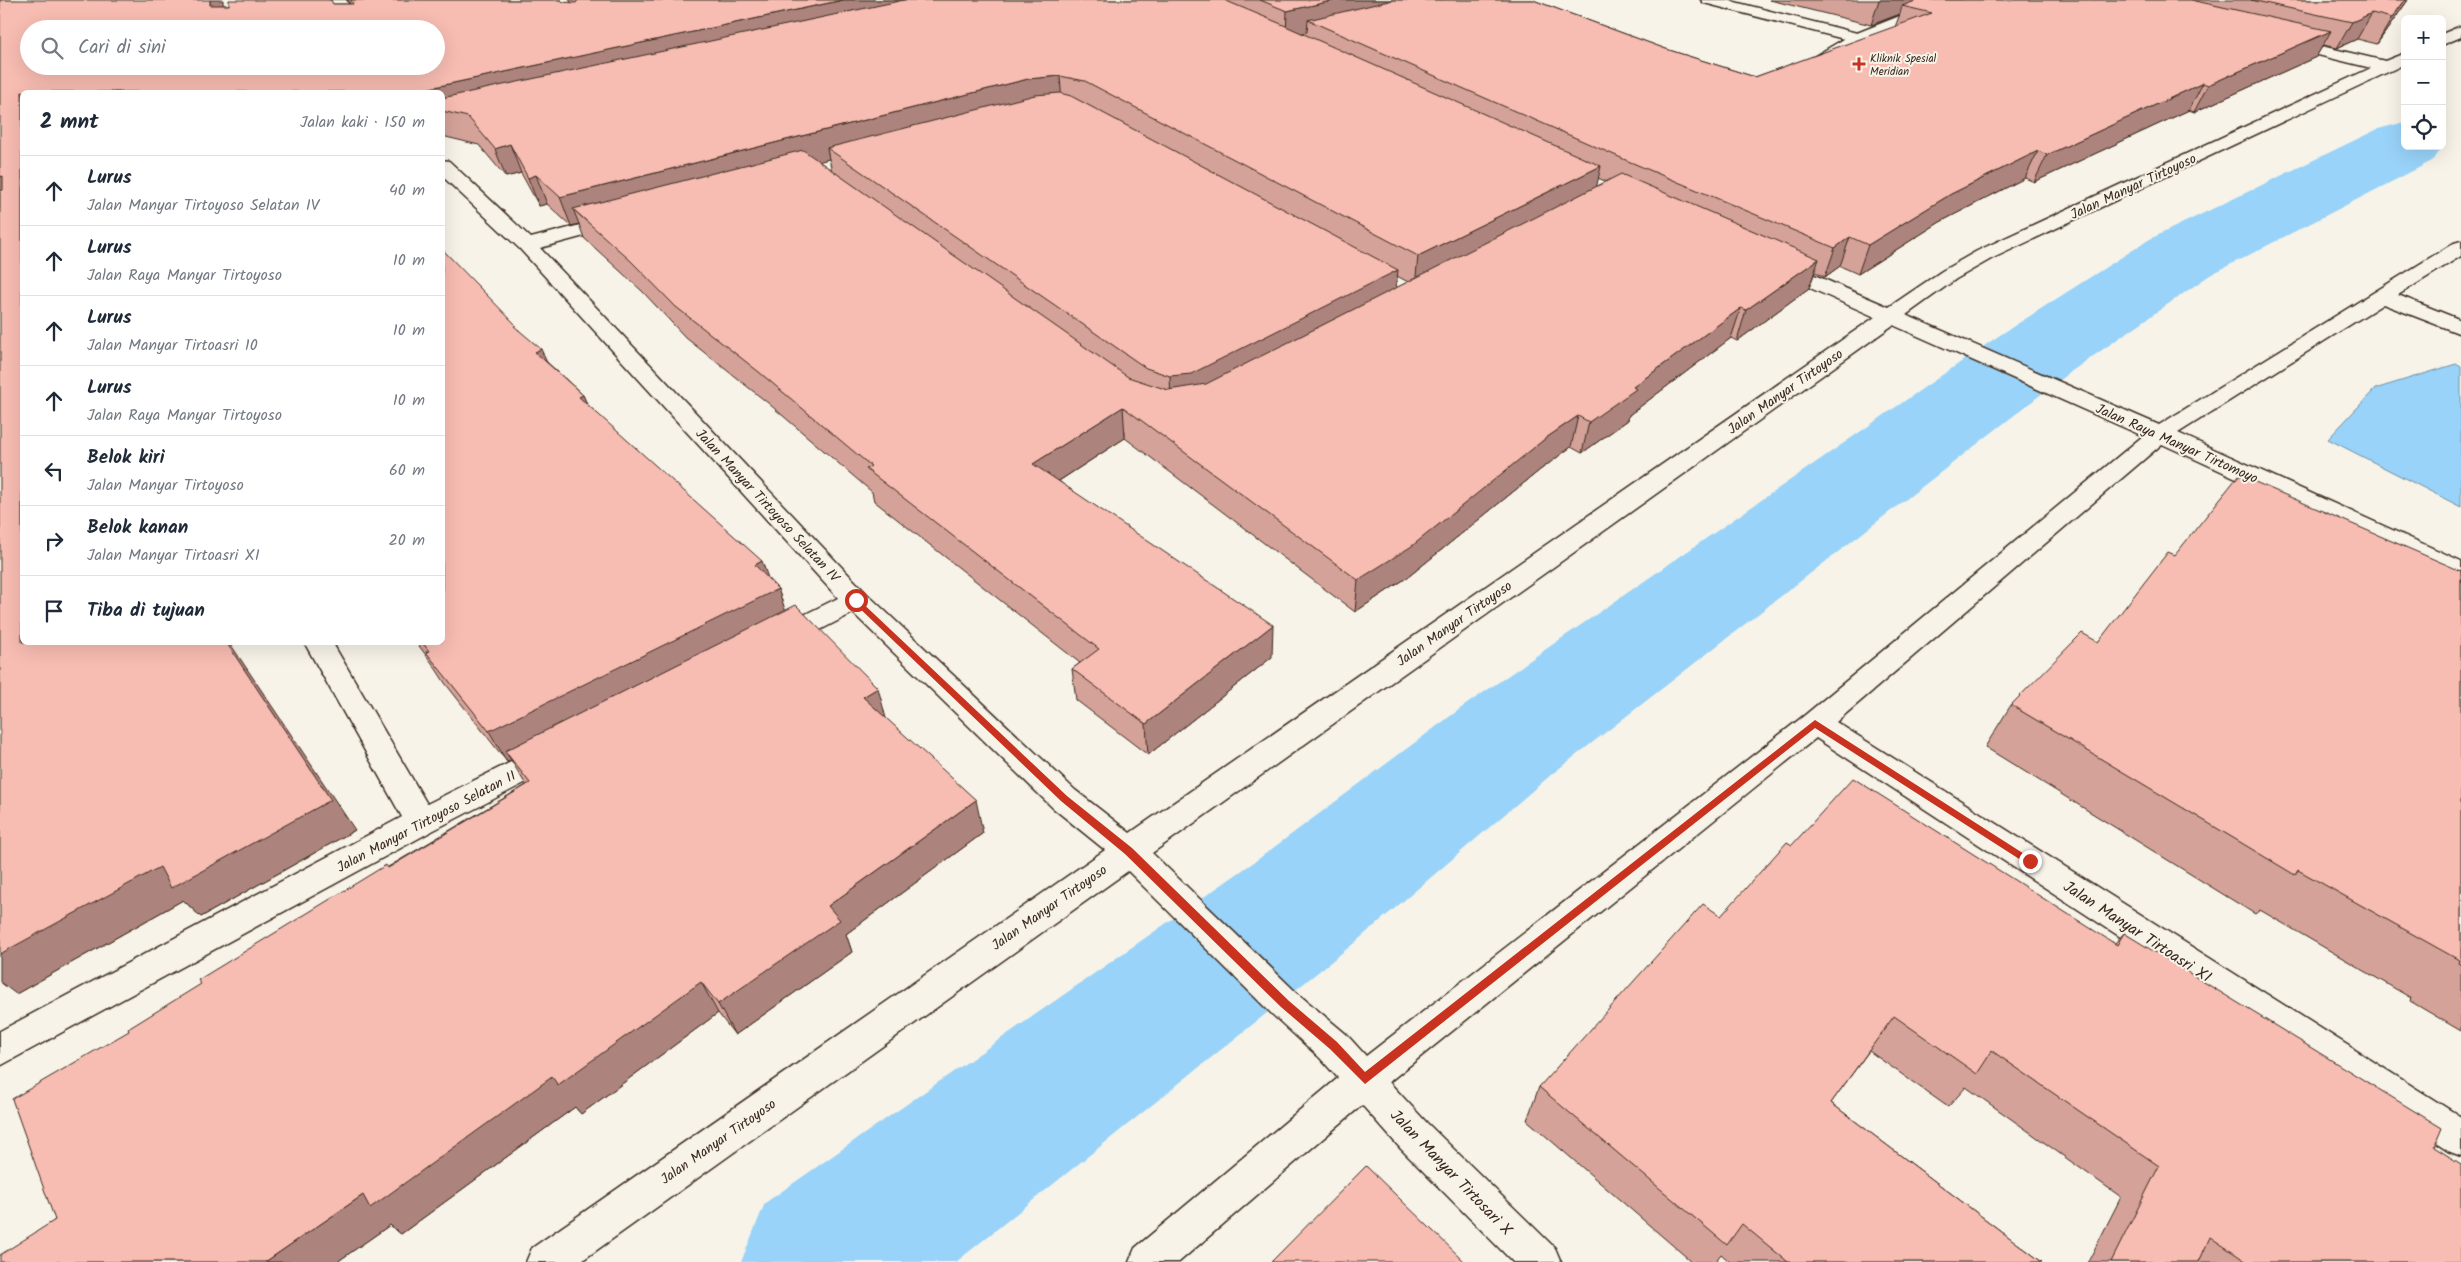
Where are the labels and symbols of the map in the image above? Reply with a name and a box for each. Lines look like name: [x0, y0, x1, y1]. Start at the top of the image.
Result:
place label: Kliknik Spesial Meridian: [1870, 50, 1937, 81]
marker: Kliknik Spesial Meridian: [1852, 57, 1866, 71]
street label: Jalan Manyar Tirtoyoso: [2067, 148, 2200, 226]
street label: Jalan Manyar Tirtoyoso: [1723, 343, 1848, 440]
street label: Jalan Raya Manyar Tirtomoyo: [2092, 398, 2261, 490]
street label: Jalan Manyar Tirtoyoso Selatan IV: [690, 424, 846, 589]
street label: Jalan Manyar Tirtoyoso: [1392, 575, 1517, 672]
route start: [845, 589, 868, 612]
street label: Jalan Manyar Tirtoyoso Selatan II: [333, 765, 520, 879]
route end: [2019, 850, 2042, 873]
street label: Jalan Manyar Tirtoyoso: [987, 859, 1112, 956]
street label: Jalan Manyar Tirtoasri XI: [2058, 875, 2216, 990]
street label: Jalan Manyar Tirtoyoso: [656, 1093, 781, 1190]
street label: Jalan Manyar Tirtosari X: [1384, 1104, 1519, 1243]

